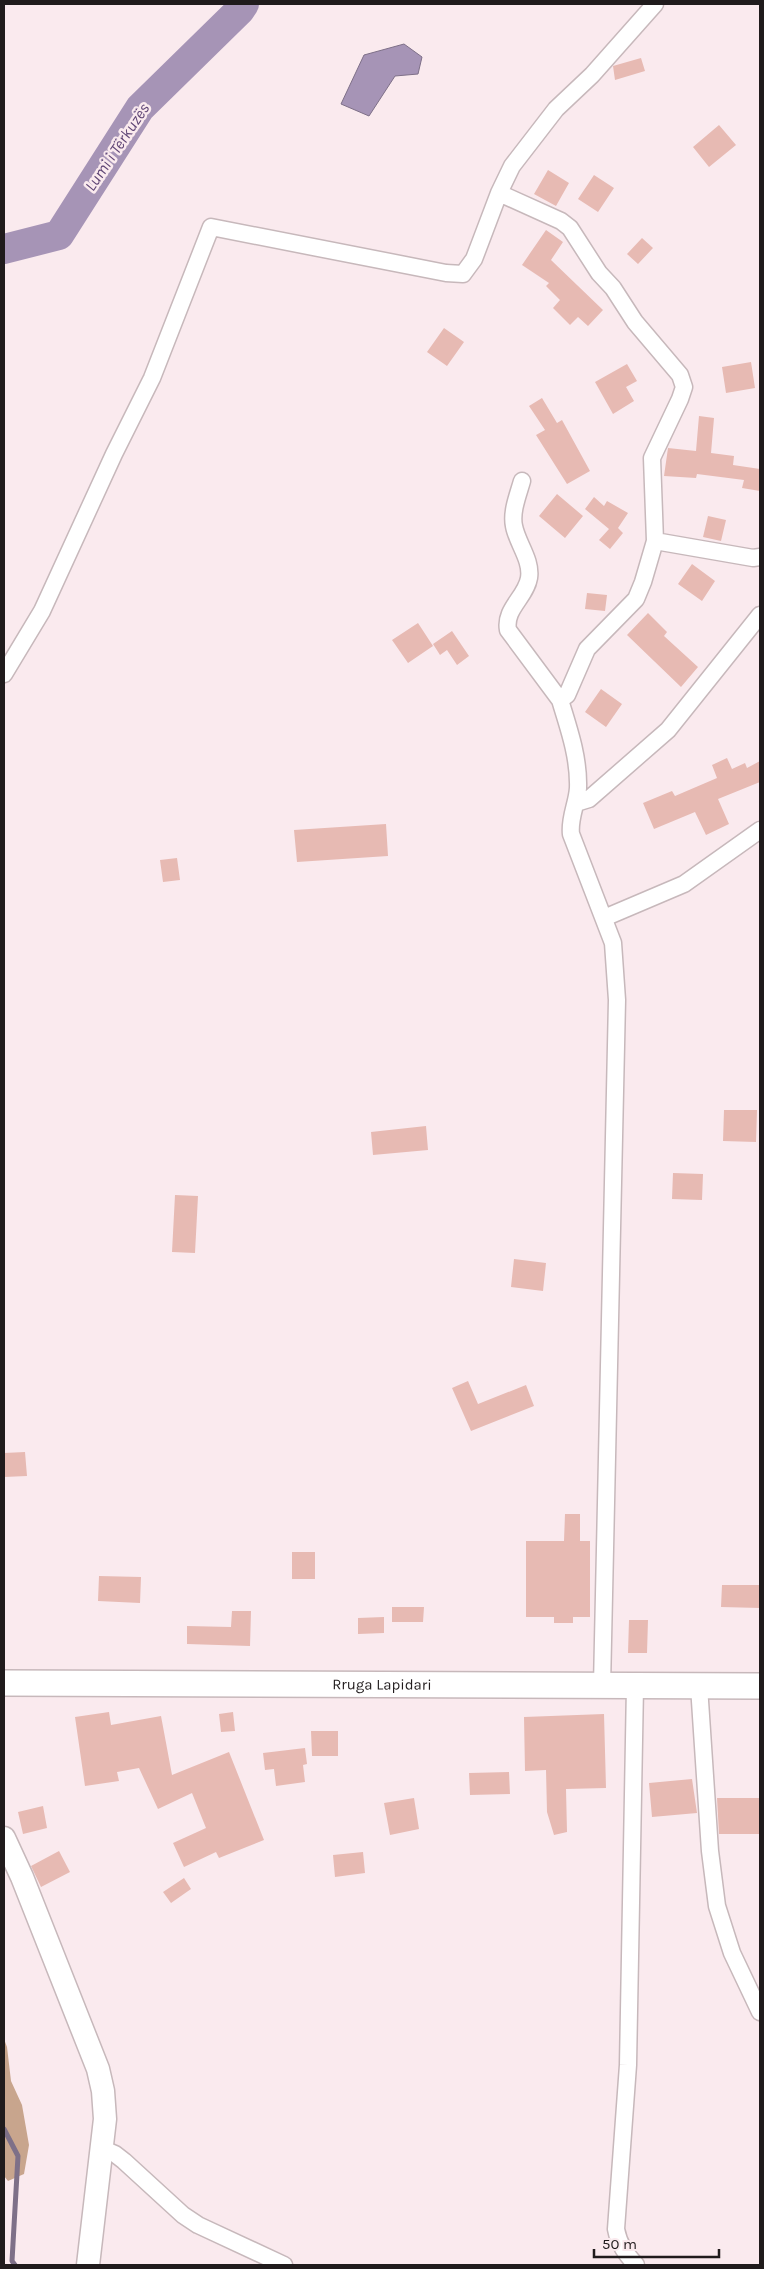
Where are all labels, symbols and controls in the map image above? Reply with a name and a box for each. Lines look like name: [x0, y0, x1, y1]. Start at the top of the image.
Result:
water label: Lumi i Tërkuzës: [81, 99, 154, 195]
street label: Rruga Lapidari: [332, 1675, 432, 1694]
scale bar: [594, 2226, 719, 2258]
text: 50 m: [602, 2235, 637, 2253]

